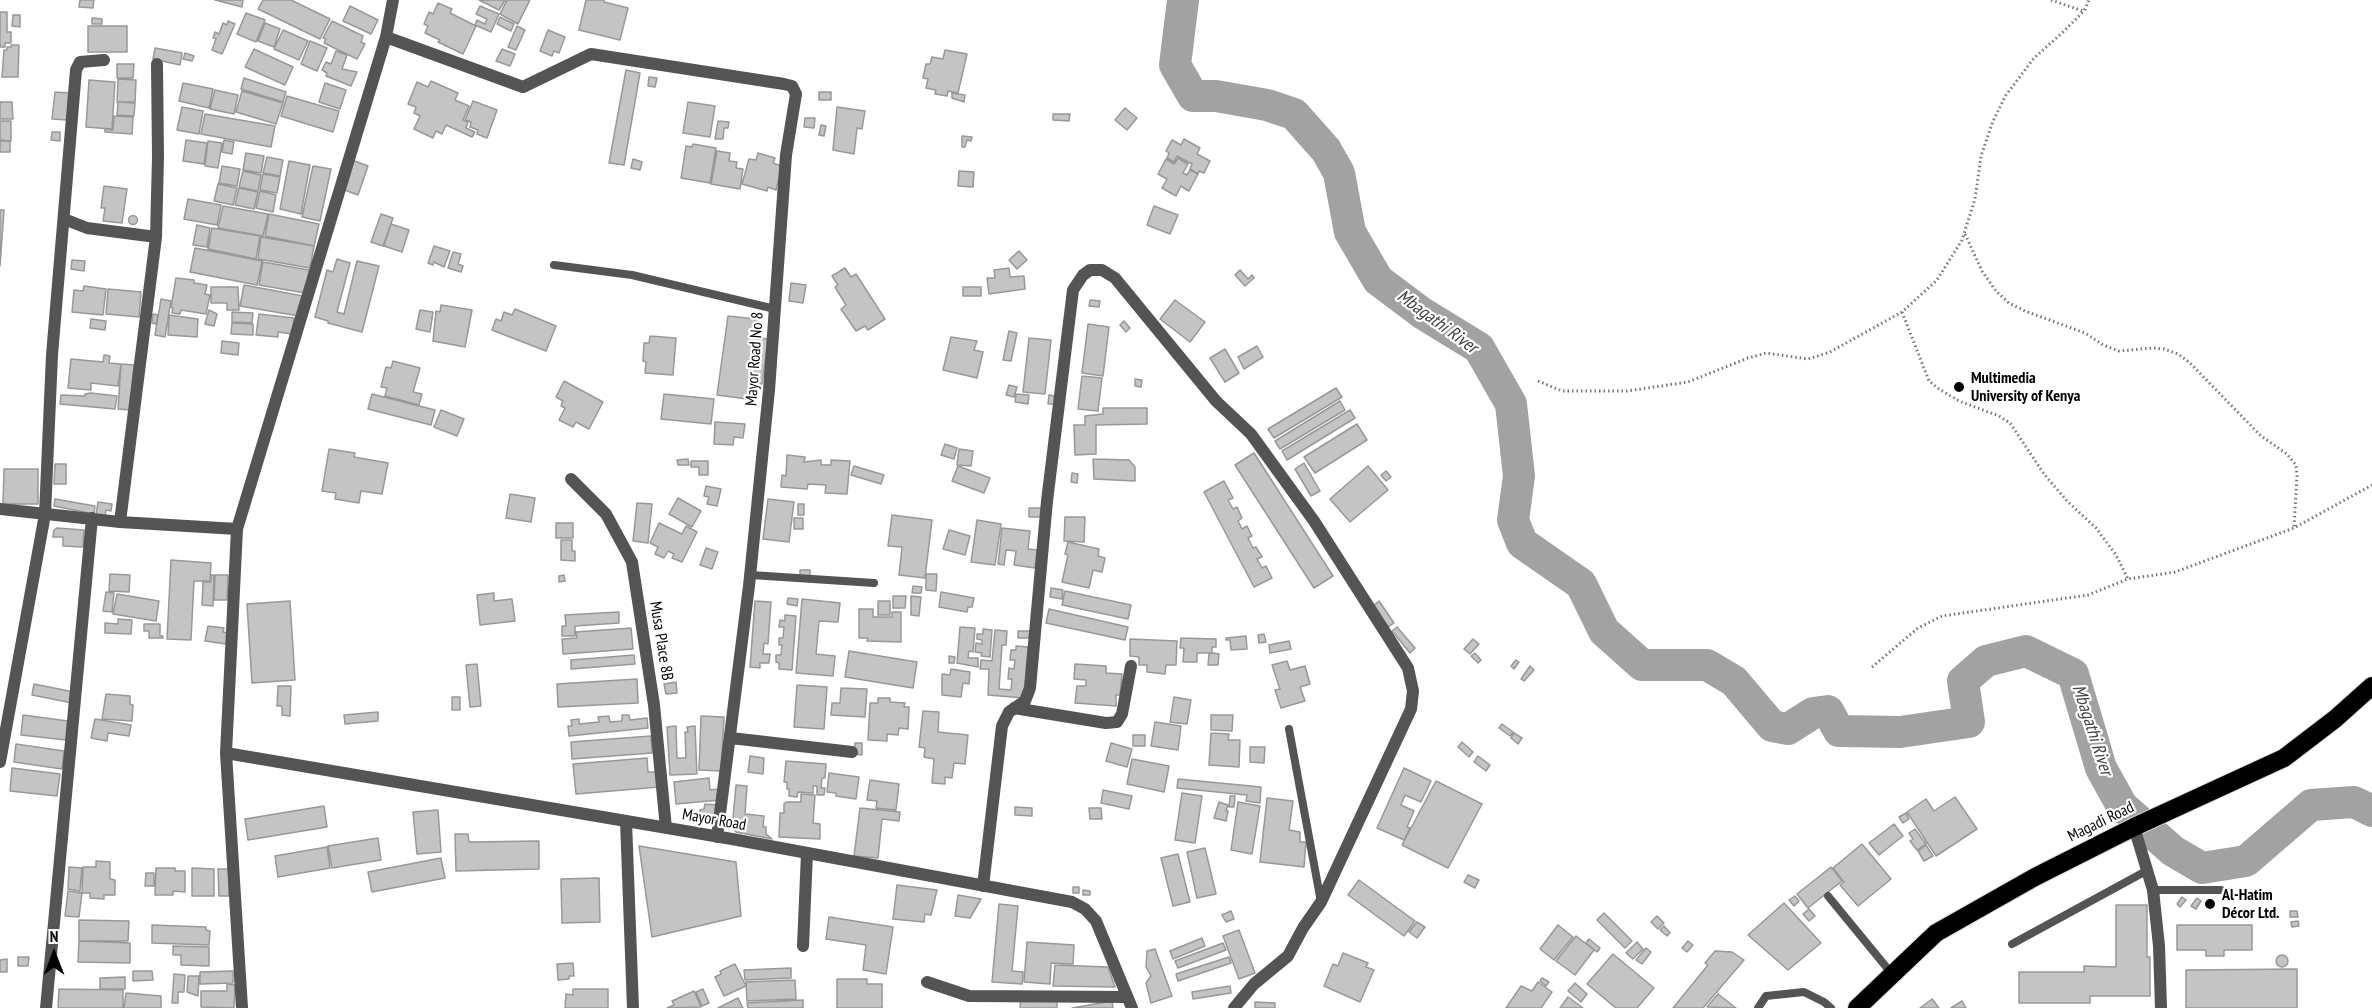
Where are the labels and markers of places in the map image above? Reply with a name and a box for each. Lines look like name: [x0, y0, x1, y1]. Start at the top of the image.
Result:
place label: Multimedia University of Kenya: [1971, 368, 2080, 406]
marker: Multimedia University of Kenya: [1952, 380, 1966, 394]
place label: Al-Hatim Décor Ltd.: [2222, 885, 2279, 923]
marker: Al-Hatim Décor Ltd.: [2203, 897, 2217, 911]

